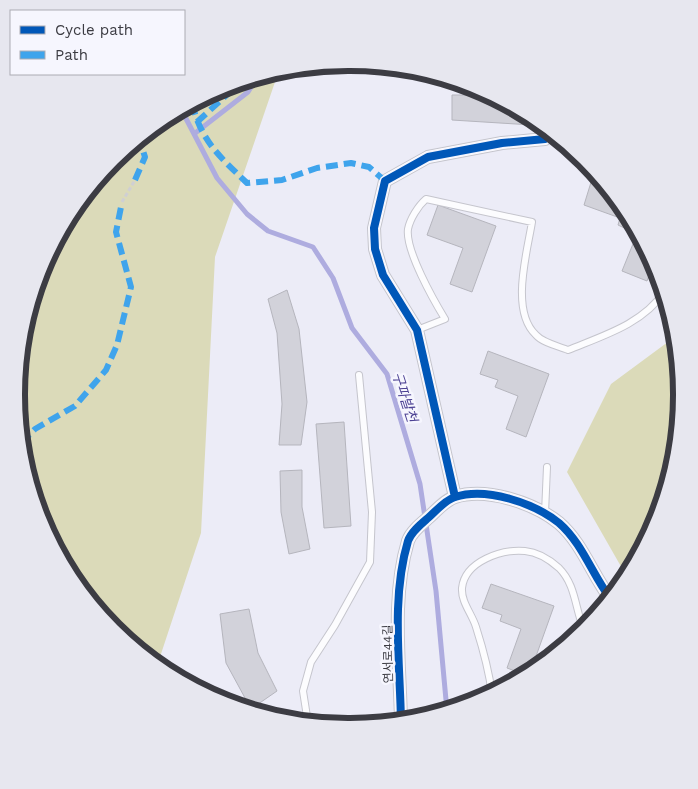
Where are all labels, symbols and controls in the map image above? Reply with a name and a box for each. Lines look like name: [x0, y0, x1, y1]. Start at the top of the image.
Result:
legend: [10, 10, 185, 75]
text: Cycle path: [55, 21, 133, 39]
text: Path: [55, 46, 88, 64]
water label: 구파발천: [389, 370, 421, 425]
street label: 연서로44길: [380, 624, 396, 684]

